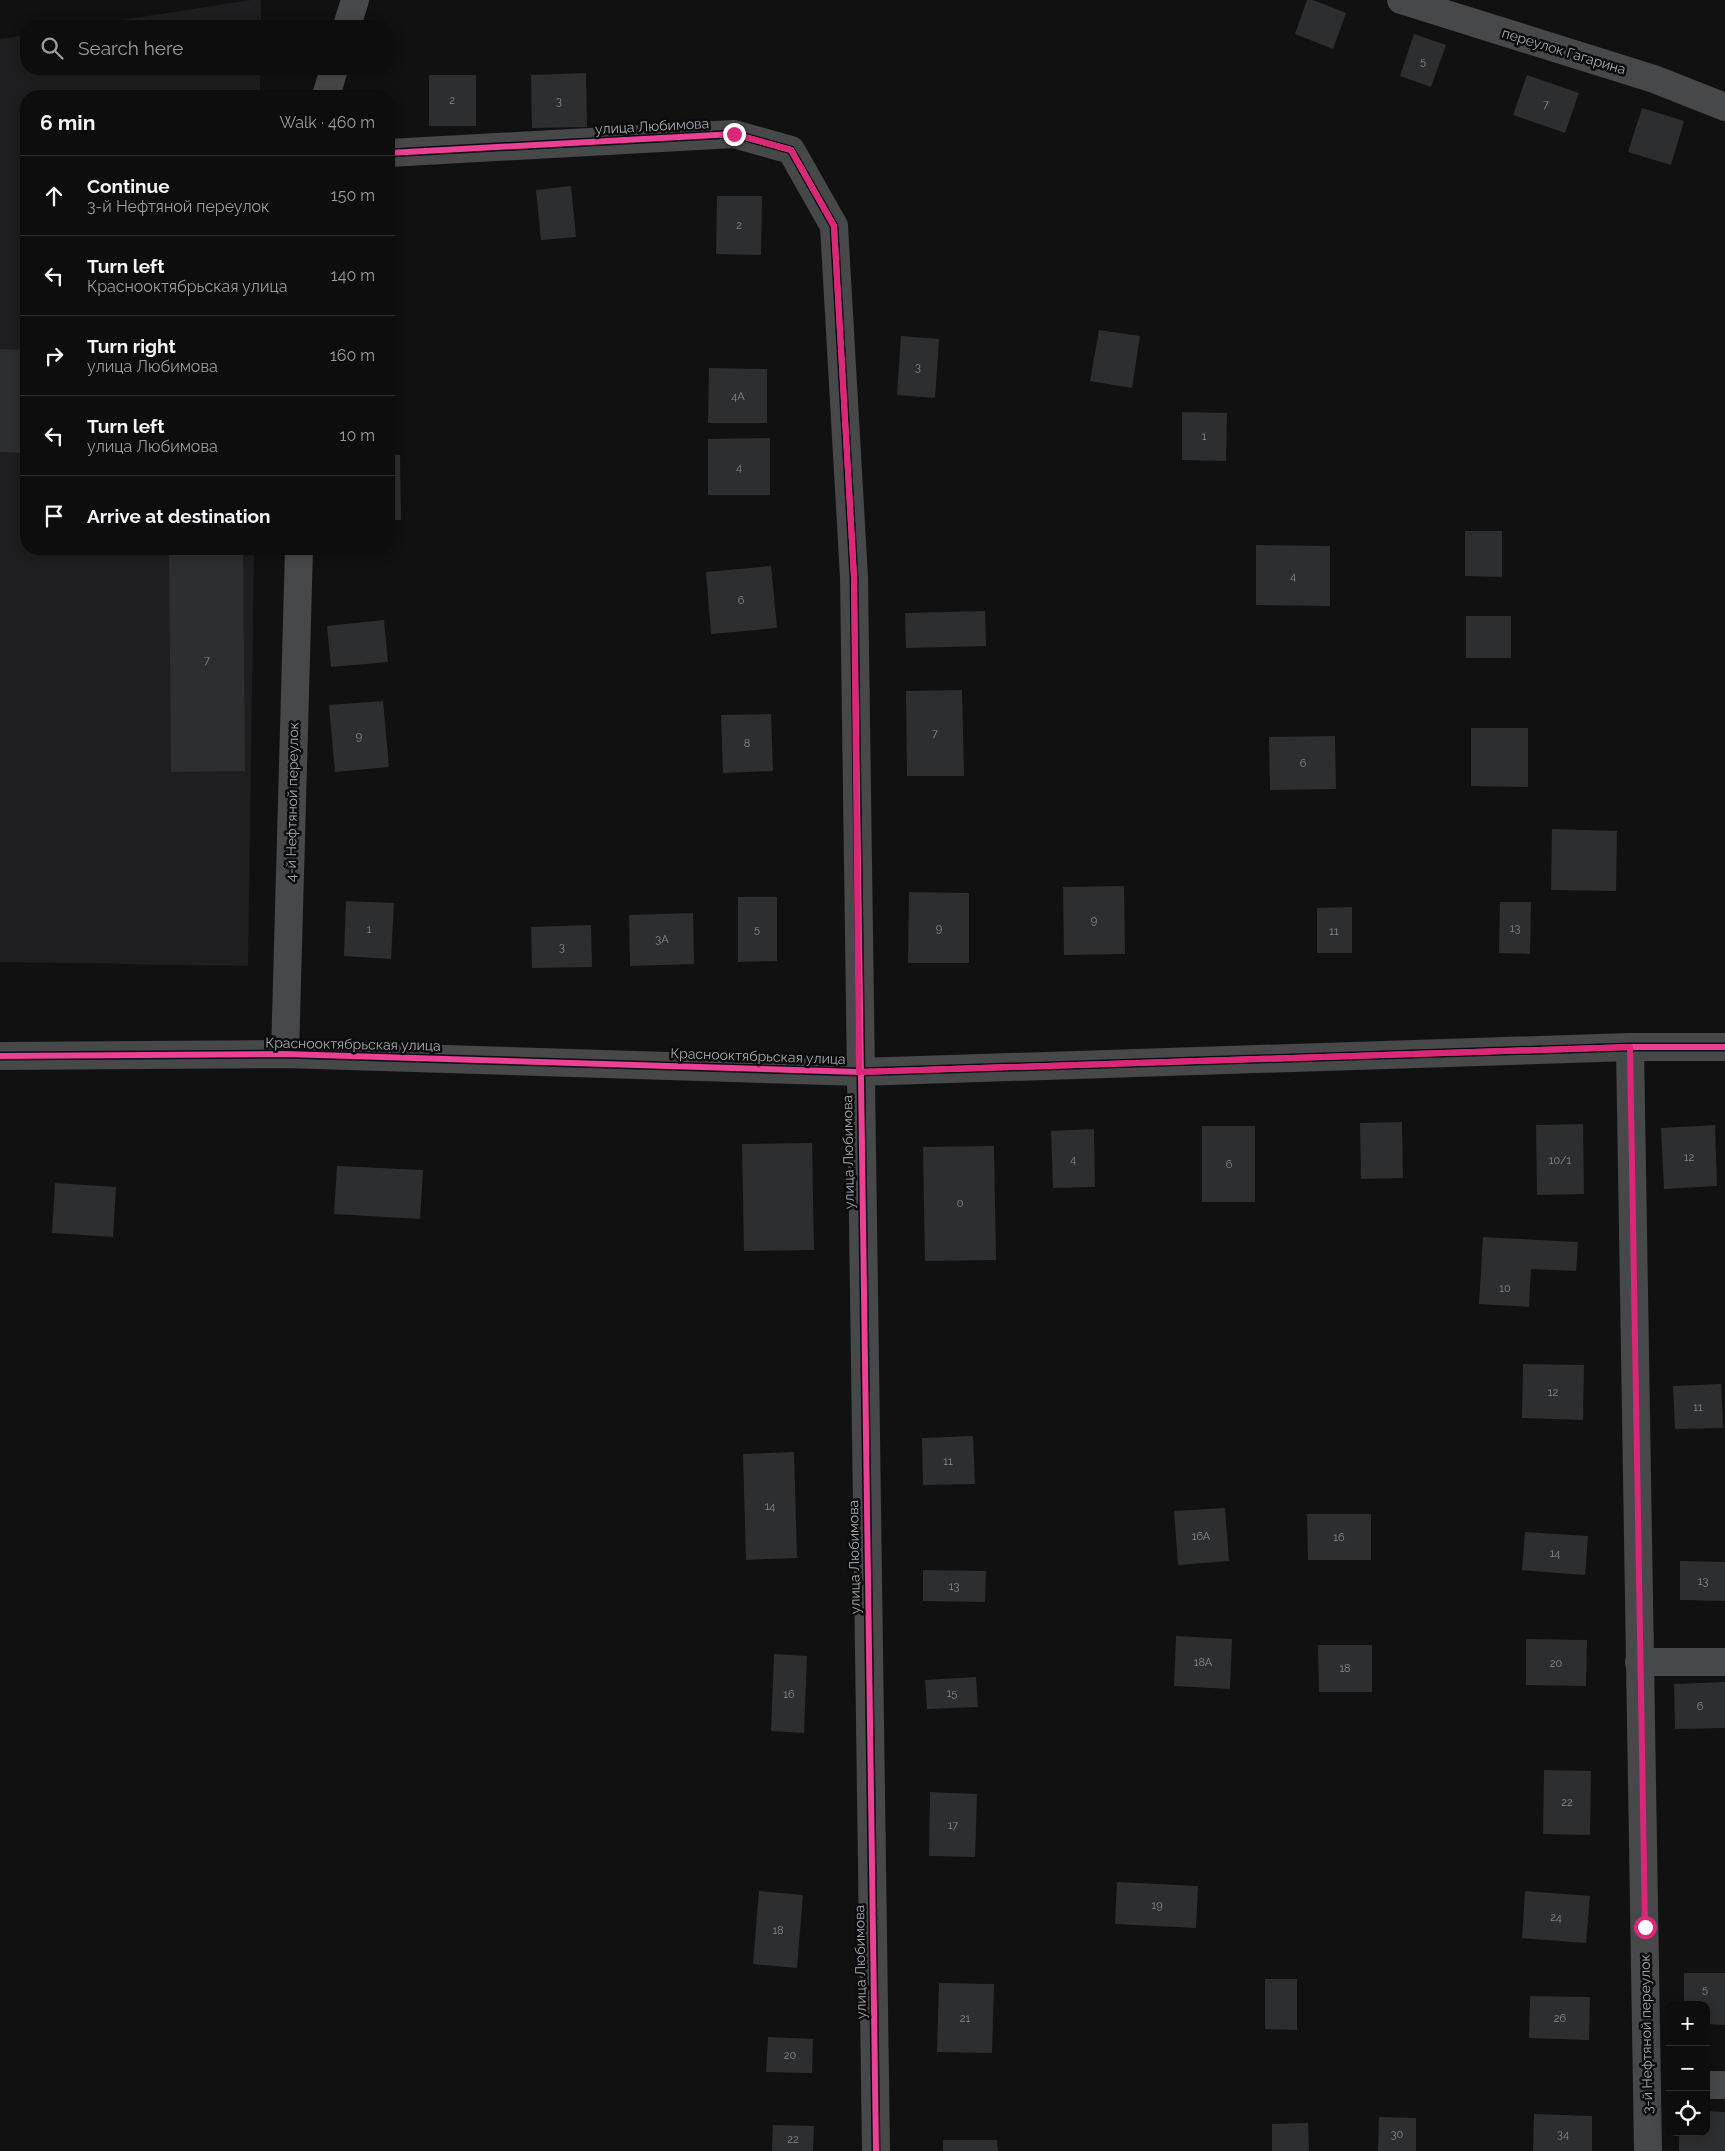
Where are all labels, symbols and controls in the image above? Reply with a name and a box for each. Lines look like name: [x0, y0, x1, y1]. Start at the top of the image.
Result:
search box: [20, 20, 395, 75]
street label: переулок Гагарина: [1500, 25, 1628, 77]
icon: search: [38, 34, 66, 62]
text: Search here: [78, 37, 184, 59]
house number: 5: [1420, 55, 1426, 68]
house number: 2: [449, 94, 455, 107]
house number: 3: [556, 95, 562, 108]
house number: 7: [1543, 98, 1549, 111]
text: 6 min: [40, 110, 95, 135]
text: Walk · 460 m: [279, 113, 375, 132]
street label: улица Любимова: [594, 115, 710, 137]
route end: [723, 123, 746, 146]
text: Continue: [87, 175, 170, 197]
icon: ahead: [40, 182, 68, 210]
text: 150 m: [331, 186, 375, 205]
text: 3-й Нефтяной переулок: [87, 197, 269, 216]
house number: 2: [736, 219, 742, 232]
text: Turn left: [87, 255, 164, 277]
icon: left: [40, 262, 68, 290]
text: 140 m: [331, 266, 375, 285]
text: Краснооктябрьская улица: [87, 277, 287, 296]
text: Turn right: [87, 335, 176, 357]
icon: right: [40, 342, 68, 370]
text: 160 m: [330, 346, 375, 365]
text: улица Любимова: [87, 357, 218, 376]
house number: 3: [915, 361, 921, 374]
house number: 4А: [731, 390, 745, 403]
text: Turn left: [87, 415, 164, 437]
icon: left: [40, 422, 68, 450]
text: 10 m: [340, 426, 375, 445]
house number: 1: [1202, 430, 1207, 443]
text: улица Любимова: [87, 437, 218, 456]
house number: 4: [736, 461, 742, 474]
icon: arrive: [40, 502, 68, 530]
text: Arrive at destination: [87, 505, 271, 527]
house number: 4: [1290, 570, 1296, 583]
house number: 6: [738, 594, 745, 607]
house number: 7: [204, 654, 210, 667]
street label: 4-й Нефтяной переулок: [283, 722, 301, 882]
house number: 7: [932, 727, 938, 740]
house number: 9: [356, 730, 362, 743]
house number: 8: [744, 737, 750, 750]
house number: 6: [1300, 757, 1307, 770]
house number: 9: [1091, 914, 1097, 927]
house number: 9: [936, 922, 942, 935]
house number: 13: [1510, 922, 1520, 935]
house number: 1: [367, 923, 372, 936]
house number: 5: [754, 923, 760, 936]
house number: 11: [1329, 925, 1339, 938]
house number: 3А: [655, 933, 669, 946]
house number: 3: [559, 941, 565, 954]
street label: Краснооктябрьская улица: [265, 1034, 441, 1054]
street label: Краснооктябрьская улица: [670, 1045, 846, 1067]
street label: улица Любимова: [839, 1095, 857, 1209]
house number: 12: [1684, 1151, 1694, 1164]
house number: 4: [1070, 1153, 1076, 1166]
house number: 10/1: [1549, 1154, 1572, 1167]
house number: 6: [1226, 1158, 1233, 1171]
house number: 0: [957, 1197, 964, 1210]
house number: 10: [1499, 1282, 1511, 1295]
house number: 12: [1548, 1386, 1558, 1399]
house number: 11: [1693, 1401, 1703, 1414]
house number: 11: [943, 1455, 953, 1468]
house number: 14: [765, 1500, 775, 1513]
street label: улица Любимова: [845, 1500, 863, 1614]
house number: 16А: [1192, 1530, 1211, 1543]
house number: 16: [1333, 1531, 1345, 1544]
house number: 14: [1550, 1547, 1560, 1560]
house number: 13: [1698, 1575, 1708, 1588]
house number: 13: [949, 1580, 959, 1593]
house number: 18А: [1194, 1656, 1213, 1669]
house number: 20: [1550, 1657, 1562, 1670]
house number: 18: [1339, 1662, 1351, 1675]
house number: 15: [947, 1687, 957, 1700]
house number: 16: [783, 1688, 795, 1701]
house number: 6: [1697, 1700, 1704, 1713]
house number: 22: [1561, 1796, 1573, 1809]
house number: 17: [948, 1819, 958, 1832]
house number: 19: [1151, 1899, 1163, 1912]
street label: улица Любимова: [851, 1905, 869, 2019]
house number: 24: [1550, 1911, 1562, 1924]
route start: [1634, 1916, 1657, 1939]
house number: 18: [772, 1924, 784, 1937]
street label: 3-й Нефтяной переулок: [1637, 1954, 1655, 2114]
house number: 5: [1702, 1983, 1708, 1996]
map controls: [1665, 2001, 1710, 2136]
button: +: [1665, 2001, 1710, 2046]
house number: 21: [960, 2012, 971, 2025]
house number: 26: [1554, 2012, 1567, 2025]
button: −: [1665, 2046, 1710, 2091]
house number: 20: [784, 2049, 796, 2062]
button: locate: [1665, 2091, 1710, 2136]
house number: 30: [1391, 2128, 1404, 2141]
house number: 34: [1557, 2128, 1569, 2141]
house number: 22: [787, 2133, 799, 2146]

